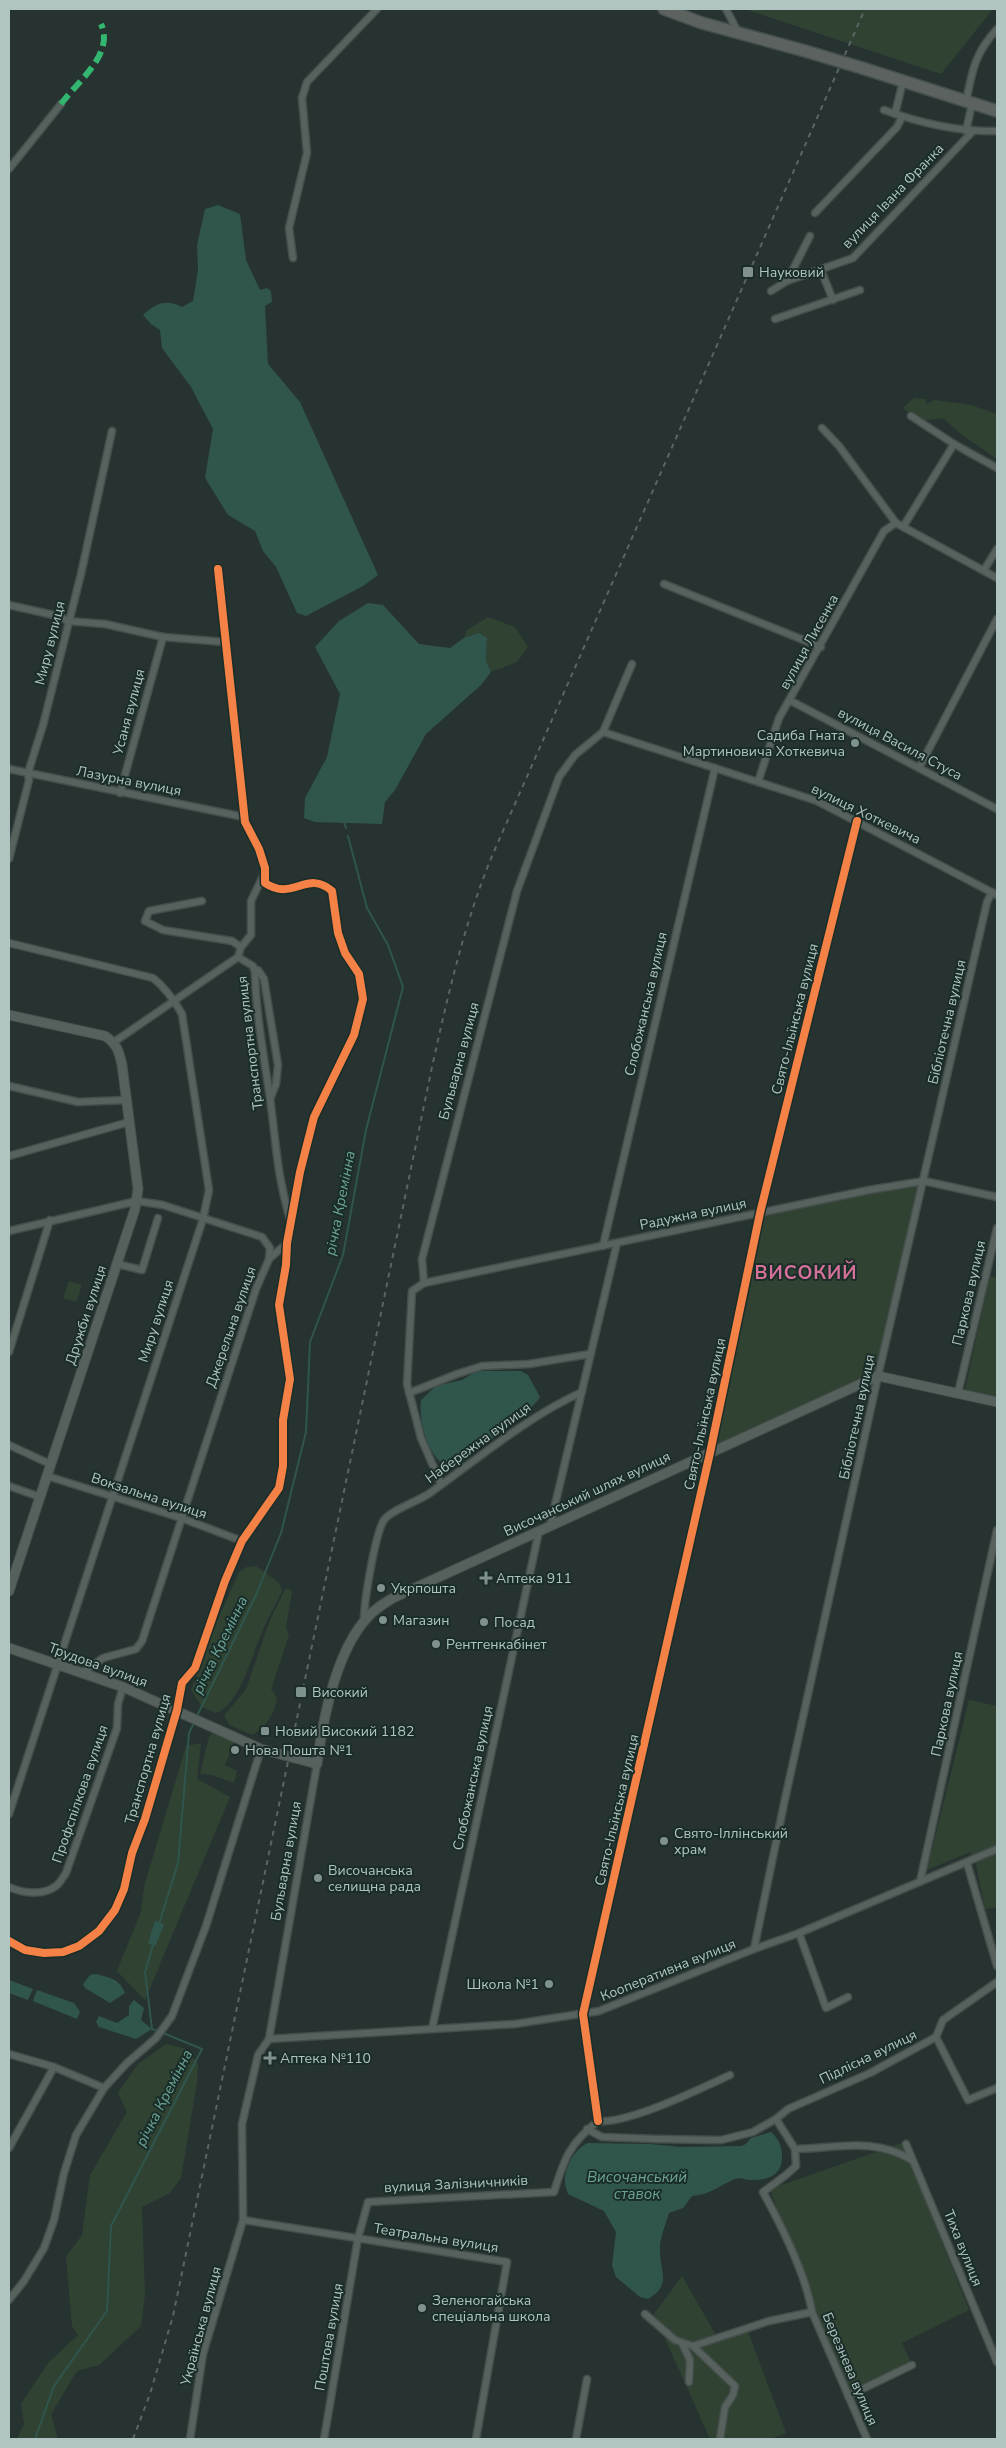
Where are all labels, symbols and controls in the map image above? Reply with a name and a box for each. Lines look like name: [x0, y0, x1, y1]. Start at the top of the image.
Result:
street label: вулиця Івана Франка: [838, 139, 948, 253]
place label: Науковий: [759, 263, 824, 282]
marker: Науковий: [741, 265, 755, 279]
street label: вулиця Лисенка: [775, 591, 843, 693]
street label: Миру вулиця: [30, 599, 70, 687]
street label: Усаня вулиця: [108, 667, 150, 758]
street label: вулиця Василя Стуса: [834, 703, 966, 785]
place label: Садиба Гната Мартиновича Хоткевича: [683, 726, 845, 761]
marker: Садиба Гната Мартиновича Хоткевича: [849, 737, 861, 749]
street label: Лазурна вулиця: [75, 762, 183, 800]
street label: вулиця Хоткевича: [808, 779, 924, 849]
street label: Слобожанська вулиця: [620, 930, 672, 1078]
street label: Свято-Ільїнська вулиця: [767, 942, 823, 1096]
street label: Бібліотечна вулиця: [923, 958, 971, 1086]
street label: Транспортна вулиця: [232, 975, 268, 1111]
street label: Бульварна вулиця: [434, 1000, 484, 1122]
water label: річка Кремінна: [320, 1149, 360, 1257]
street label: Радужна вулиця: [638, 1193, 748, 1235]
street label: Паркова вулиця: [948, 1239, 990, 1347]
district label: ВИСОКИЙ: [754, 1260, 858, 1286]
street label: Дружби вулиця: [61, 1263, 111, 1367]
street label: Джерельна вулиця: [201, 1264, 261, 1390]
street label: Миру вулиця: [134, 1277, 178, 1365]
street label: Свято-Ільїнська вулиця: [680, 1336, 730, 1492]
street label: Бібліотечна вулиця: [834, 1353, 880, 1481]
street label: Набережна вулиця: [421, 1398, 535, 1488]
street label: Височанський шлях вулиця: [501, 1447, 673, 1541]
street label: Вокзальна вулиця: [89, 1468, 209, 1524]
place label: Аптека 911: [496, 1569, 572, 1588]
marker: Аптека 911: [480, 1572, 492, 1584]
place label: Укрпошта: [390, 1579, 456, 1598]
marker: Укрпошта: [375, 1582, 387, 1594]
water label: річка Кремінна: [188, 1593, 252, 1697]
place label: Магазин: [393, 1611, 450, 1630]
place label: Посад: [494, 1613, 535, 1632]
marker: Магазин: [377, 1614, 389, 1626]
marker: Посад: [478, 1616, 490, 1628]
place label: Рентгенкабінет: [446, 1635, 548, 1654]
street label: Трудова вулиця: [46, 1638, 150, 1692]
marker: Рентгенкабінет: [430, 1638, 442, 1650]
street label: Паркова вулиця: [927, 1650, 967, 1758]
place label: Високий: [312, 1683, 368, 1702]
marker: Високий: [294, 1685, 308, 1699]
street label: Транспортна вулиця: [120, 1692, 176, 1826]
street label: Слобожанська вулиця: [448, 1704, 498, 1852]
street label: Профспілкова вулиця: [47, 1722, 113, 1866]
place label: Новий Високий 1182: [275, 1722, 414, 1741]
marker: Новий Високий 1182: [259, 1725, 271, 1737]
street label: Свято-Ільїнська вулиця: [590, 1732, 644, 1888]
place label: Нова Пошта №1: [245, 1741, 353, 1760]
marker: Нова Пошта №1: [229, 1744, 241, 1756]
street label: Бульварна вулиця: [266, 1800, 306, 1922]
place label: Свято-Іллінський храм: [674, 1824, 788, 1859]
marker: Свято-Іллінський храм: [658, 1835, 670, 1847]
place label: Височанська селищна рада: [328, 1861, 421, 1896]
marker: Височанська селищна рада: [312, 1872, 324, 1884]
street label: Кооперативна вулиця: [597, 1934, 739, 2006]
place label: Школа №1: [466, 1975, 539, 1994]
marker: Школа №1: [543, 1978, 555, 1990]
street label: Підлісна вулиця: [816, 2025, 920, 2089]
water label: річка Кремінна: [131, 2046, 197, 2150]
place label: Аптека №110: [280, 2049, 371, 2068]
marker: Аптека №110: [264, 2052, 276, 2064]
water label: Височанський ставок: [587, 2167, 687, 2204]
street label: вулиця Залізничників: [384, 2171, 529, 2197]
street label: Тиха вулиця: [939, 2207, 987, 2289]
street label: Театральна вулиця: [372, 2219, 500, 2257]
street label: Українська вулиця: [176, 2264, 226, 2389]
street label: Поштова вулиця: [310, 2282, 348, 2392]
place label: Зеленогайська спеціальна школа: [432, 2291, 551, 2326]
marker: Зеленогайська спеціальна школа: [416, 2302, 428, 2314]
street label: Березнева вулиця: [818, 2310, 882, 2428]

